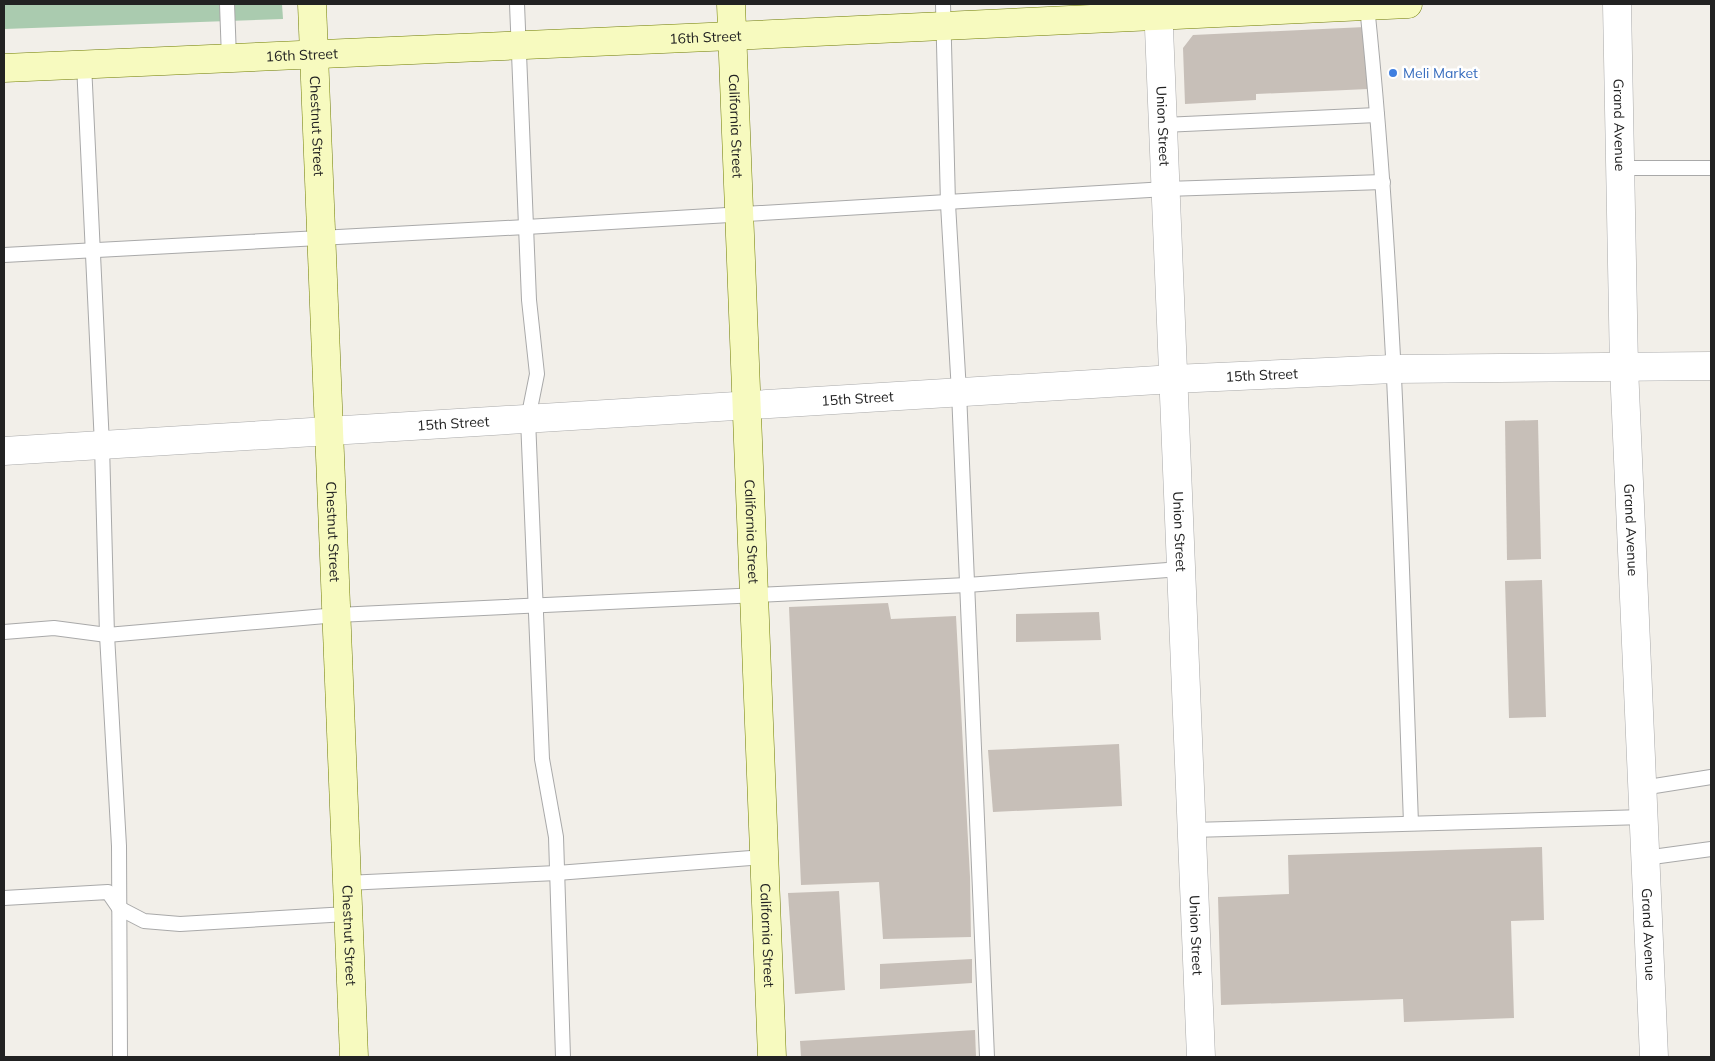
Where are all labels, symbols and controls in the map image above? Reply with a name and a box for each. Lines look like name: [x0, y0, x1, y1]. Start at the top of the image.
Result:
street label: 16th Street: [669, 27, 742, 48]
street label: 16th Street: [265, 44, 338, 65]
place label: Meli Market: [1403, 64, 1478, 82]
marker: Meli Market: [1387, 67, 1399, 79]
street label: California Street: [725, 73, 747, 179]
street label: Chestnut Street: [306, 75, 328, 177]
street label: Grand Avenue: [1609, 78, 1629, 172]
street label: Union Street: [1152, 85, 1174, 167]
street label: 15th Street: [1225, 364, 1298, 386]
street label: 15th Street: [821, 387, 894, 410]
street label: 15th Street: [416, 412, 490, 435]
street label: California Street: [741, 479, 763, 584]
street label: Chestnut Street: [322, 481, 344, 582]
street label: Grand Avenue: [1620, 483, 1642, 577]
street label: Union Street: [1169, 491, 1190, 572]
street label: California Street: [756, 883, 778, 988]
street label: Chestnut Street: [338, 885, 360, 986]
street label: Grand Avenue: [1638, 888, 1660, 981]
street label: Union Street: [1185, 895, 1207, 976]

